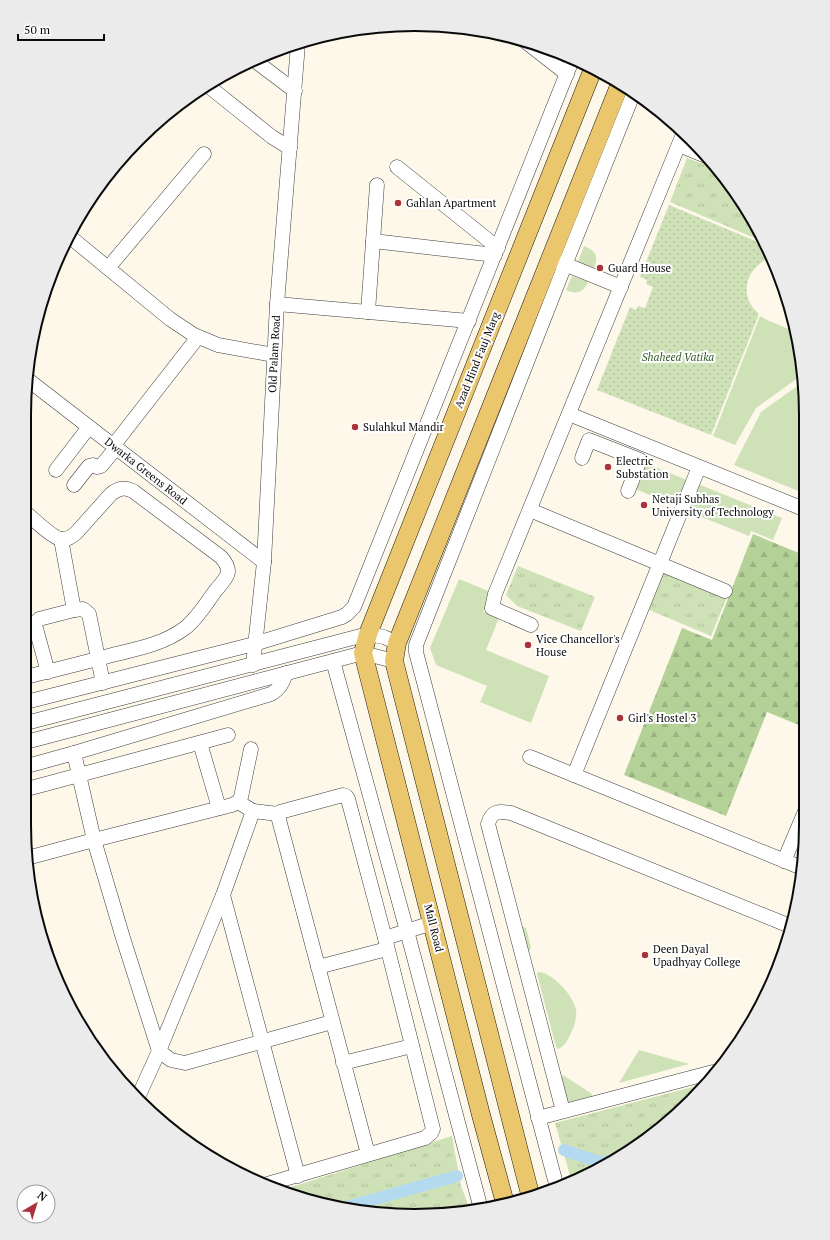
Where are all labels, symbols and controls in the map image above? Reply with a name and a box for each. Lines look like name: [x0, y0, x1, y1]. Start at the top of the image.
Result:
scale bar: [18, 16, 104, 42]
text: 50 m: [24, 22, 51, 37]
place label: Gahlan Apartment: [406, 196, 497, 210]
marker: Gahlan Apartment: [393, 198, 403, 208]
place label: Guard House: [608, 261, 672, 275]
marker: Guard House: [595, 263, 605, 273]
street label: Azad Hind Fauj Marg: [451, 310, 503, 410]
street label: Old Palam Road: [265, 315, 283, 393]
park label: Shaheed Vatika: [642, 350, 714, 364]
place label: Sulahkul Mandir: [363, 420, 445, 434]
marker: Sulahkul Mandir: [350, 422, 360, 432]
street label: Dwarka Greens Road: [102, 434, 190, 508]
place label: Electric Substation: [616, 454, 669, 481]
marker: Electric Substation: [603, 462, 613, 472]
place label: Netaji Subhas University of Technology: [652, 492, 774, 519]
marker: Netaji Subhas University of Technology: [639, 500, 649, 510]
place label: Vice Chancellor's House: [536, 632, 620, 659]
marker: Vice Chancellor's House: [523, 640, 533, 650]
place label: Girl's Hostel 3: [628, 711, 696, 725]
marker: Girl's Hostel 3: [615, 713, 625, 723]
street label: Mall Road: [421, 903, 447, 953]
place label: Deen Dayal Upadhyay College: [653, 942, 741, 969]
marker: Deen Dayal Upadhyay College: [640, 950, 650, 960]
north arrow: [16, 1184, 56, 1224]
text: N: [35, 1188, 50, 1205]

